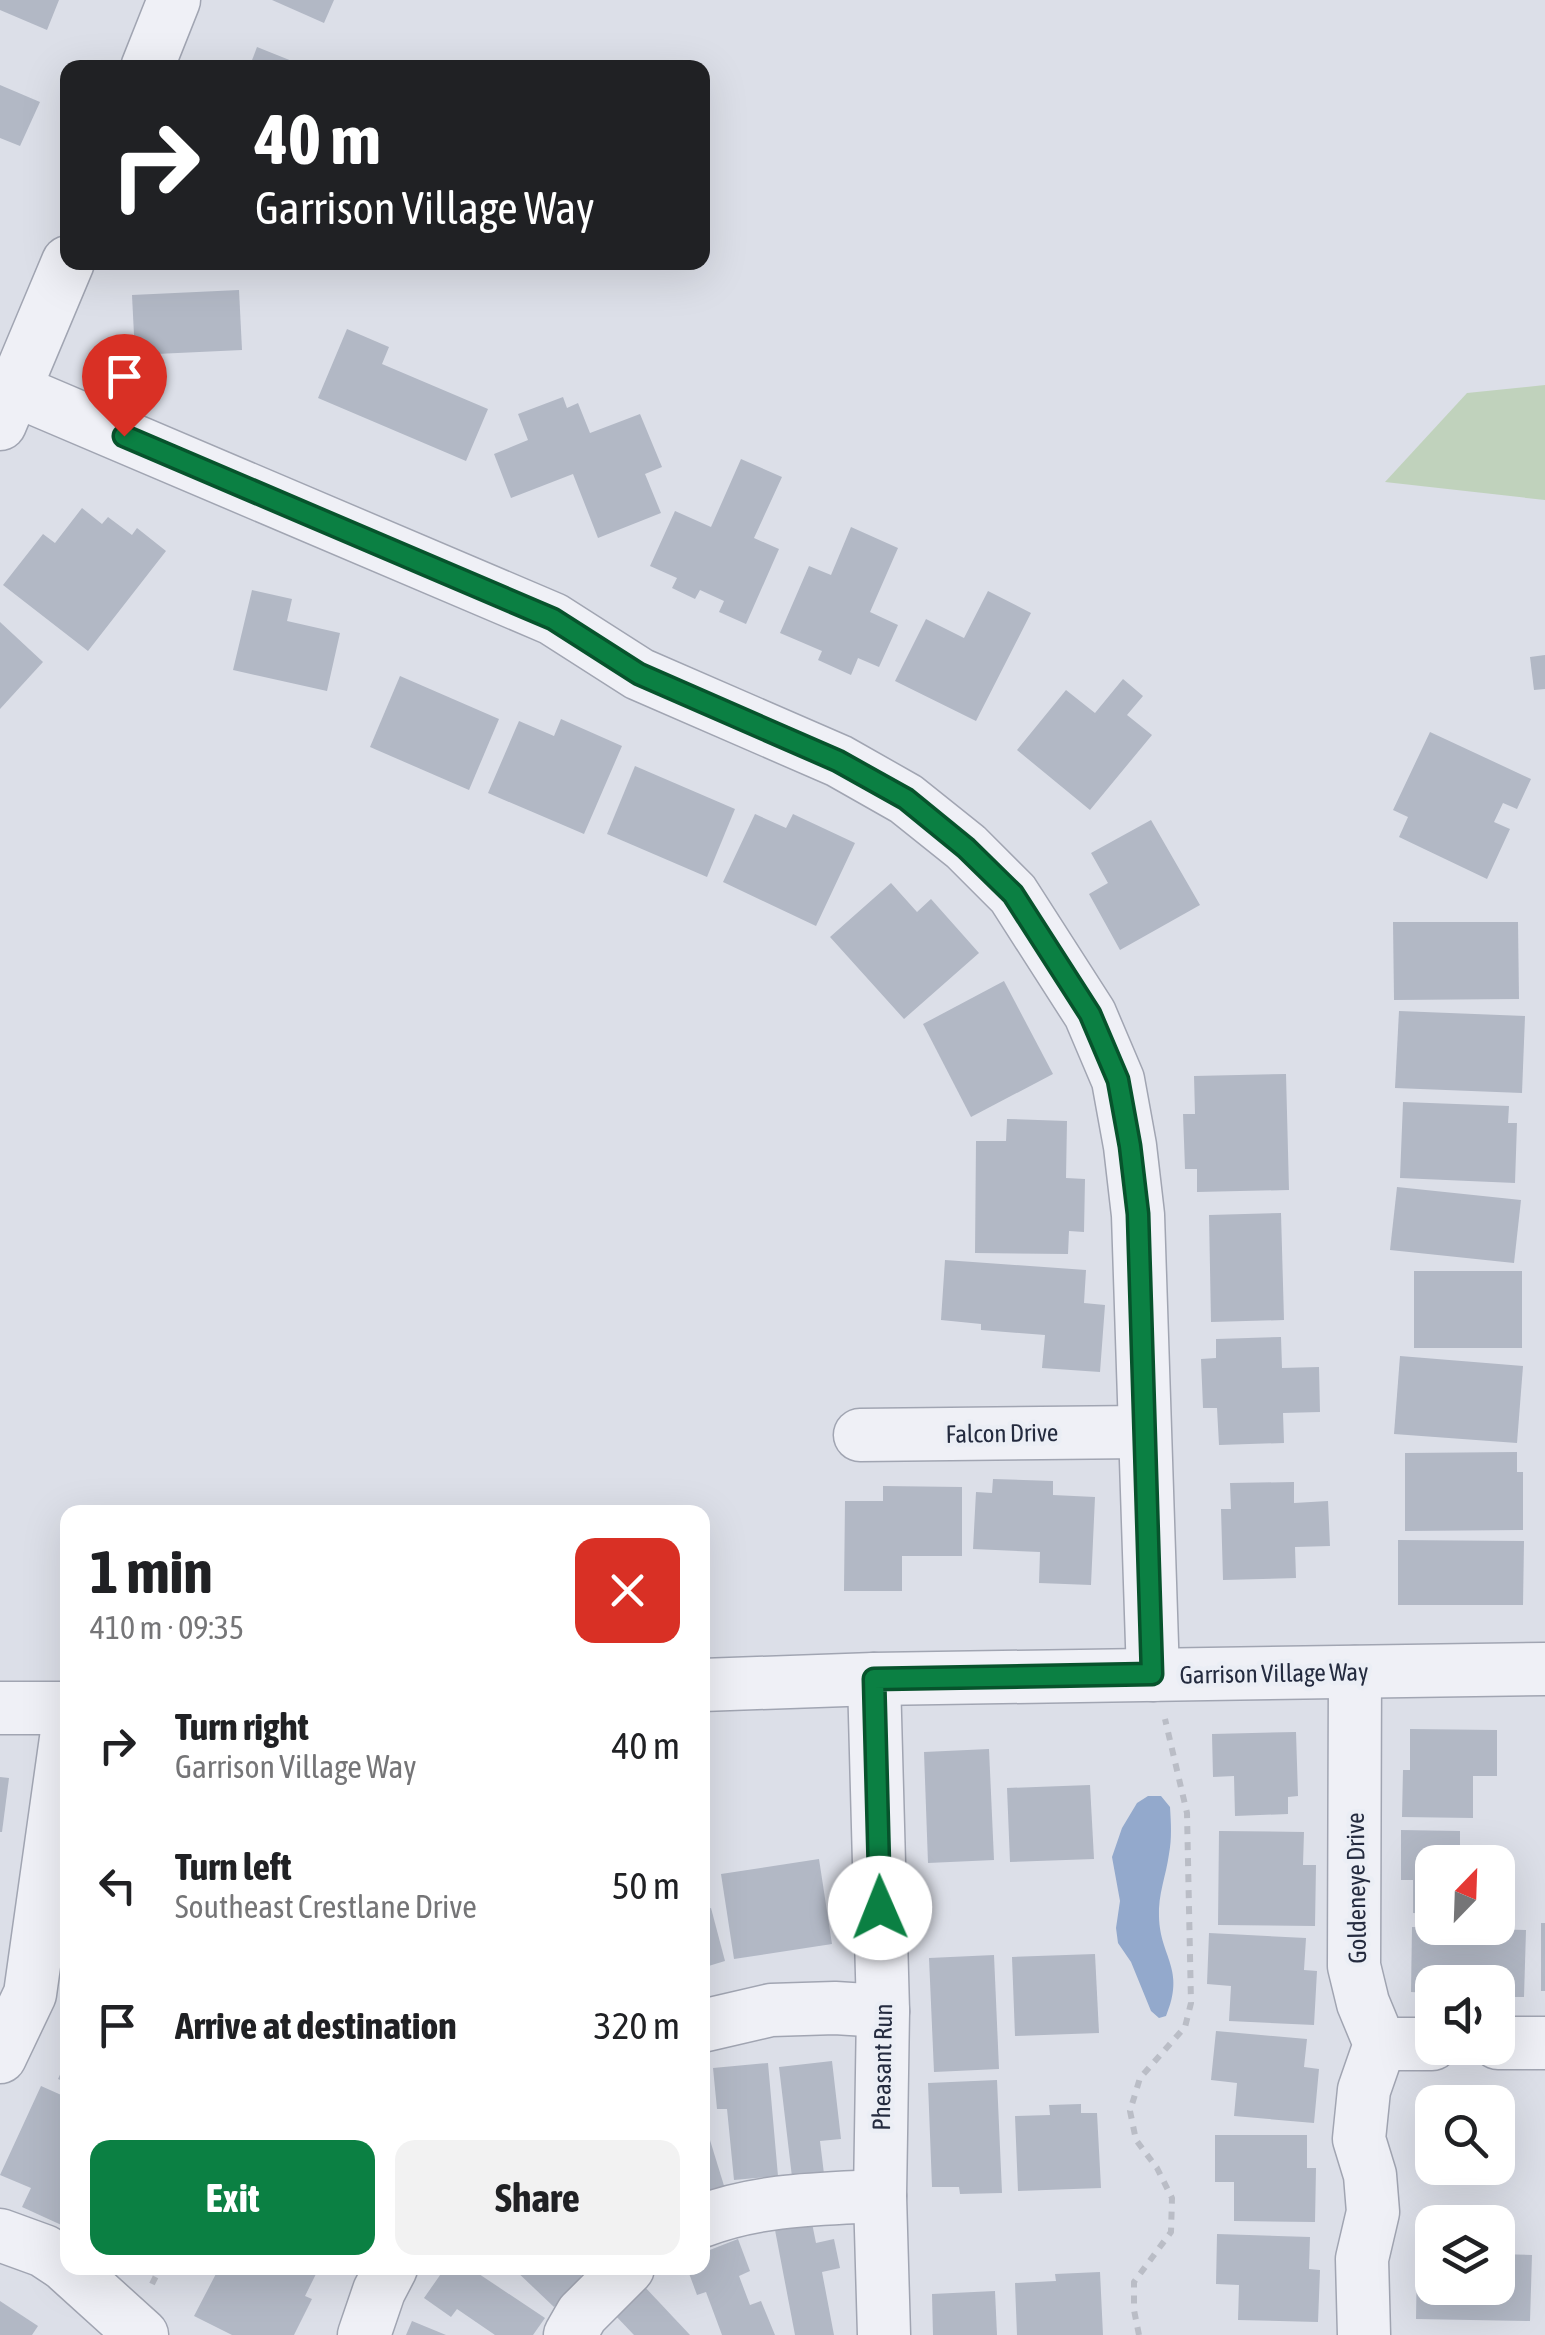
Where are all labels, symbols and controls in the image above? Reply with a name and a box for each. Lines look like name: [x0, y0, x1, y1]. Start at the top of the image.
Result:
text: 40 m: [255, 99, 381, 179]
icon: right: [90, 100, 220, 230]
text: Garrison Village Way: [255, 182, 595, 234]
pin: [82, 334, 167, 437]
icon: arrive: [97, 349, 152, 404]
street label: Falcon Drive: [945, 1418, 1059, 1448]
text: 1 min: [90, 1537, 213, 1606]
button: close: [575, 1538, 680, 1643]
text: 410 m · 09:35: [90, 1609, 244, 1646]
street label: Garrison Village Way: [1179, 1657, 1369, 1689]
text: Turn right: [175, 1705, 309, 1748]
icon: right: [90, 1718, 145, 1773]
text: 40 m: [612, 1724, 680, 1767]
text: Garrison Village Way: [175, 1748, 417, 1785]
street label: Goldeneye Drive: [1341, 1812, 1371, 1964]
text: Turn left: [175, 1845, 291, 1888]
north arrow: [1415, 1845, 1515, 1945]
map controls: [1415, 1845, 1515, 2305]
position arrow: [828, 1856, 932, 1960]
icon: left: [90, 1858, 145, 1913]
text: 50 m: [612, 1864, 680, 1907]
text: Southeast Crestlane Drive: [175, 1888, 477, 1925]
button: sound: [1415, 1965, 1515, 2065]
icon: arrive: [90, 1998, 145, 2053]
street label: Pheasant Run: [867, 2003, 897, 2131]
text: Arrive at destination: [175, 2004, 457, 2047]
text: 320 m: [594, 2004, 680, 2047]
button: search: [1415, 2085, 1515, 2185]
button: Exit: [90, 2140, 375, 2255]
button: Share: [395, 2140, 680, 2255]
button: layers: [1415, 2205, 1515, 2305]

